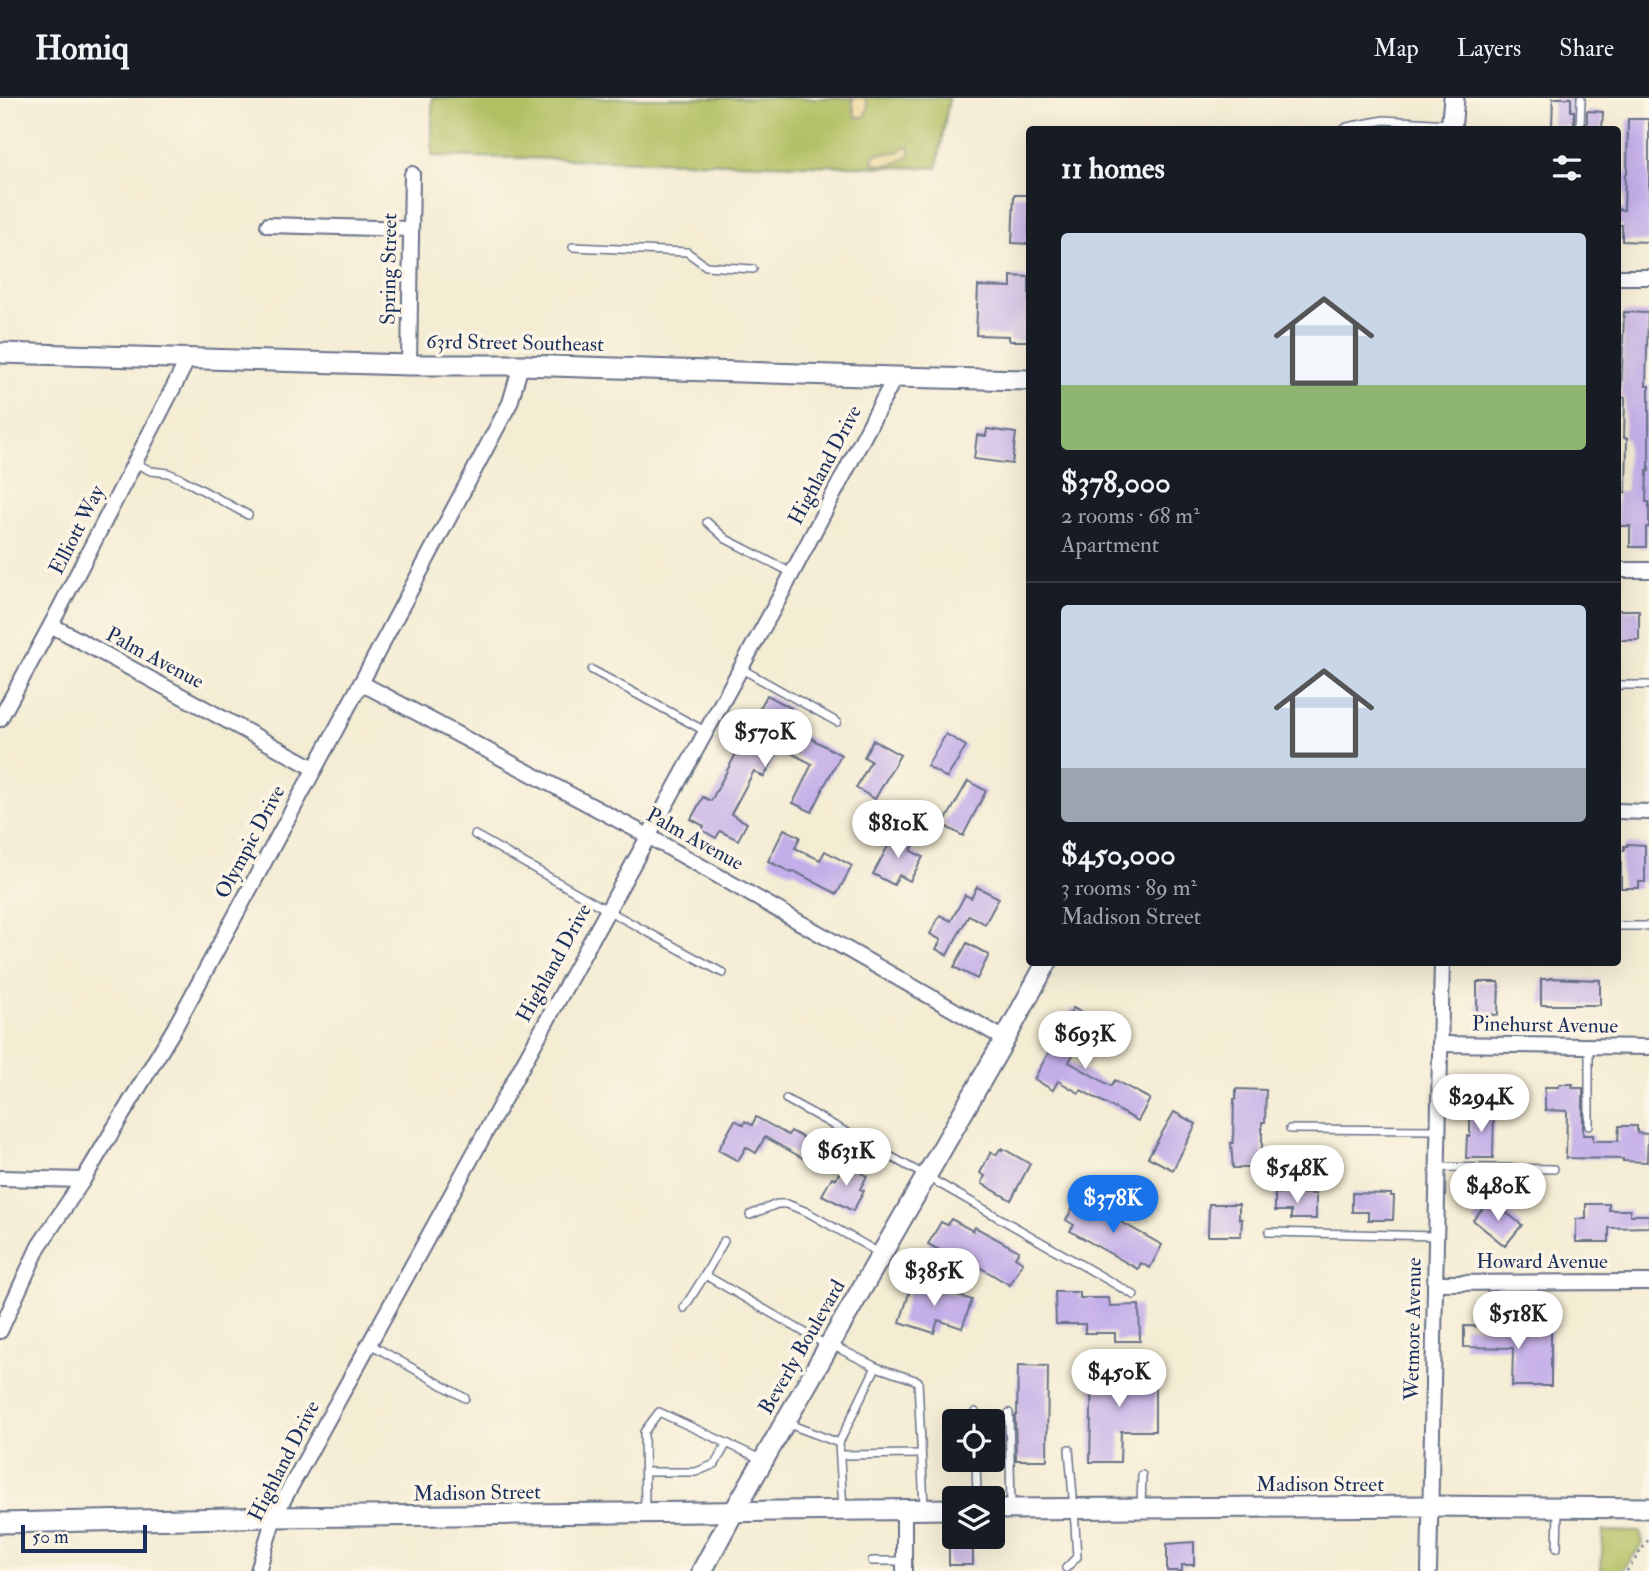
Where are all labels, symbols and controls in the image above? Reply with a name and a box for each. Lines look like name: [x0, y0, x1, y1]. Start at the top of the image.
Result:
text: Homiq: [35, 28, 129, 69]
text: Map: [1374, 33, 1419, 64]
text: Layers: [1457, 33, 1521, 64]
text: Share: [1559, 33, 1614, 64]
icon: filters: [1548, 149, 1586, 187]
text: 11 homes: [1061, 150, 1165, 187]
street label: Spring Street: [375, 213, 403, 325]
icon: home: [1261, 278, 1387, 404]
street label: 63rd Street Southeast: [426, 328, 604, 358]
street label: Highland Drive: [782, 400, 868, 530]
text: $378,000: [1061, 464, 1171, 501]
street label: Elliott Way: [43, 480, 111, 579]
text: 2 rooms · 68 m²: [1061, 501, 1200, 530]
text: Apartment: [1061, 530, 1159, 559]
street label: Palm Avenue: [101, 621, 209, 695]
icon: home: [1261, 650, 1387, 776]
pin: $570K: [716, 710, 814, 769]
text: $570K: [734, 717, 796, 746]
street label: Olympic Drive: [209, 780, 291, 903]
pin: $810K: [849, 800, 947, 860]
street label: Palm Avenue: [642, 801, 749, 877]
text: $810K: [868, 808, 928, 837]
text: $450,000: [1061, 836, 1176, 873]
text: 3 rooms · 89 m²: [1061, 873, 1197, 902]
street label: Highland Drive: [510, 899, 598, 1027]
text: Madison Street: [1061, 902, 1201, 931]
street label: Pinehurst Avenue: [1472, 1010, 1619, 1040]
pin: $693K: [1036, 1012, 1134, 1071]
text: $693K: [1054, 1019, 1116, 1048]
pin: $294K: [1432, 1074, 1530, 1134]
text: $294K: [1449, 1082, 1513, 1111]
pin: $631K: [797, 1128, 895, 1188]
text: $631K: [817, 1136, 875, 1165]
pin: $548K: [1248, 1146, 1346, 1205]
text: $548K: [1266, 1153, 1328, 1182]
pin: $480K: [1449, 1164, 1547, 1223]
text: $480K: [1466, 1171, 1530, 1200]
pin: $378K: [1064, 1176, 1162, 1235]
text: $378K: [1083, 1183, 1143, 1212]
pin: $385K: [885, 1248, 983, 1308]
street label: Howard Avenue: [1476, 1248, 1608, 1275]
text: $385K: [905, 1256, 963, 1285]
street label: Wetmore Avenue: [1398, 1257, 1428, 1402]
street label: Beverly Boulevard: [752, 1274, 852, 1419]
pin: $518K: [1469, 1292, 1567, 1351]
text: $518K: [1489, 1299, 1547, 1328]
pin: $450K: [1070, 1350, 1168, 1409]
text: $450K: [1087, 1357, 1151, 1386]
street label: Highland Drive: [242, 1396, 326, 1526]
map controls: [942, 1409, 1005, 1549]
button: locate: [942, 1409, 1005, 1472]
street label: Madison Street: [1256, 1471, 1384, 1498]
street label: Madison Street: [413, 1478, 541, 1508]
button: layers: [942, 1486, 1005, 1549]
scale bar: [21, 1522, 147, 1554]
text: 50 m: [32, 1525, 69, 1549]

